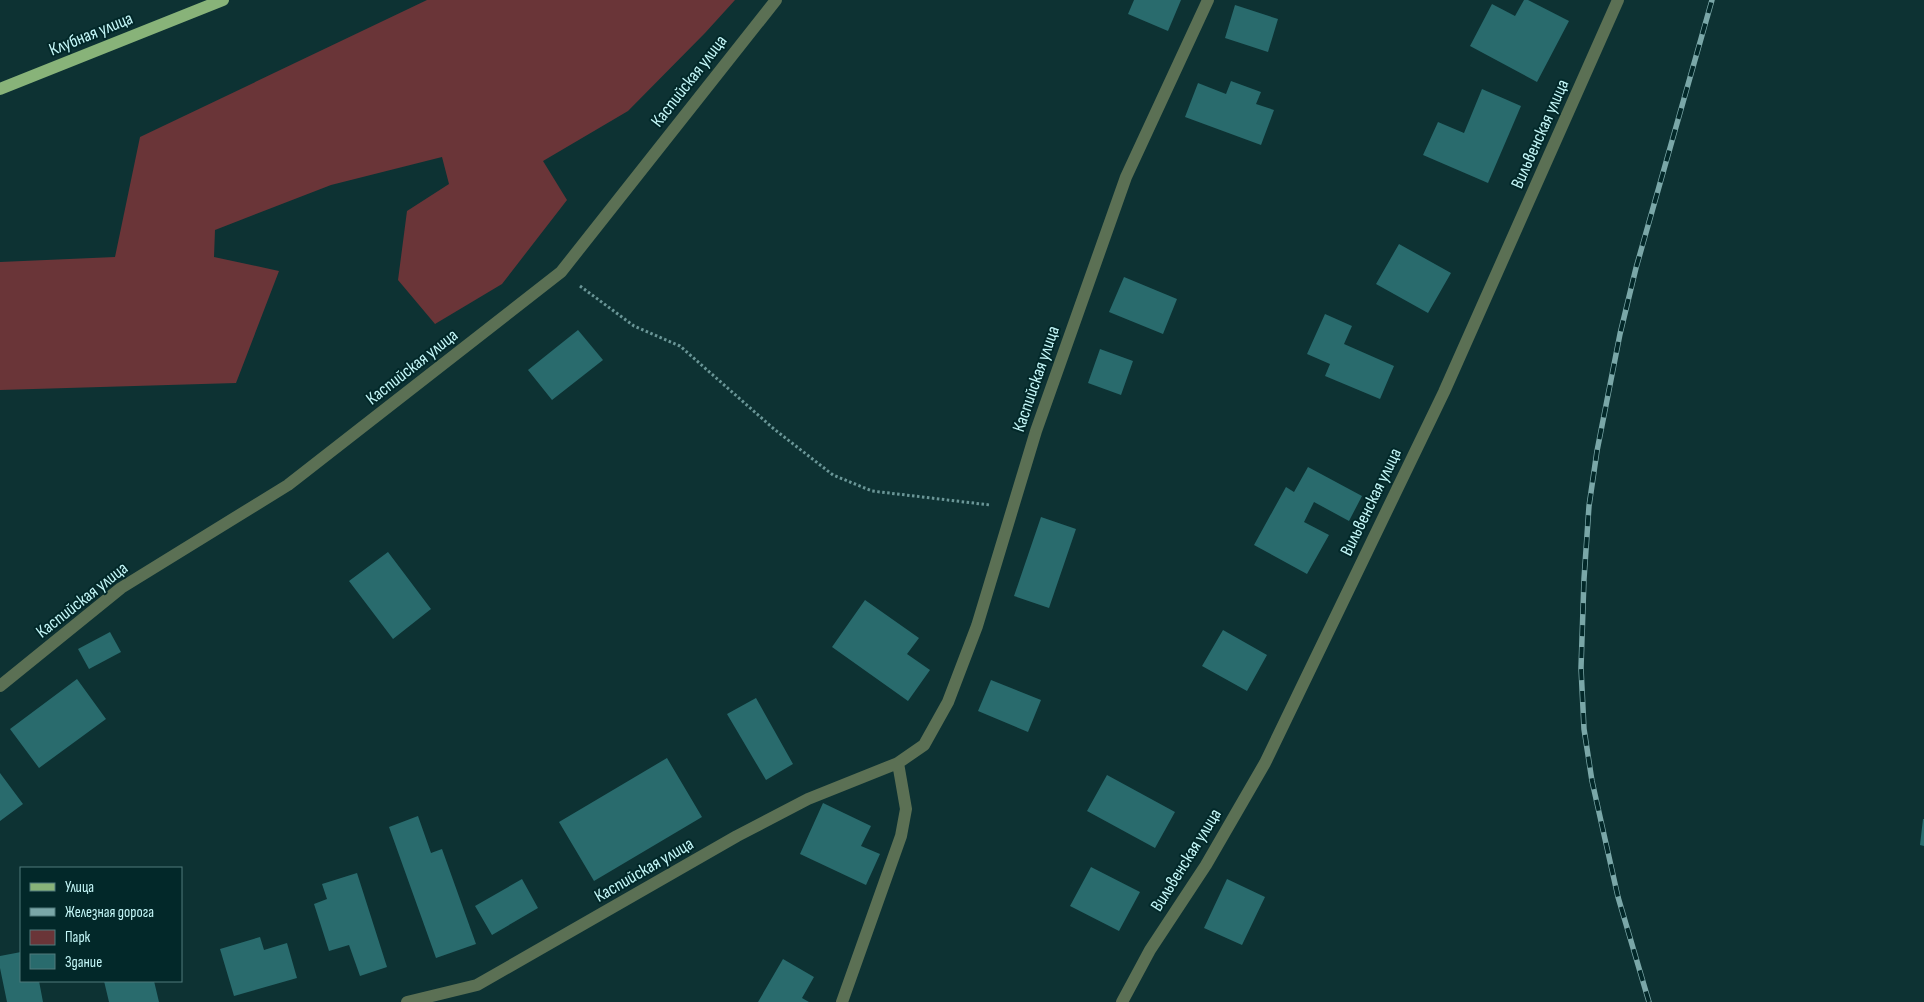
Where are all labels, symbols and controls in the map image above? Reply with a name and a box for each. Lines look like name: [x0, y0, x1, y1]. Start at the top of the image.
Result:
street label: Клубная улица: [46, 8, 136, 60]
street label: Каспийская улица: [647, 31, 731, 131]
street label: Вильвенская улица: [1507, 76, 1573, 192]
street label: Каспийская улица: [1008, 323, 1064, 435]
street label: Каспийская улица: [362, 325, 462, 409]
street label: Вильвенская улица: [1336, 445, 1406, 559]
street label: Каспийская улица: [32, 558, 132, 642]
street label: Вильвенская улица: [1146, 805, 1226, 915]
street label: Каспийская улица: [591, 833, 697, 907]
legend: [20, 867, 182, 982]
text: Улица: [65, 878, 94, 897]
text: Железная дорога: [65, 903, 154, 922]
text: Парк: [65, 928, 91, 947]
text: Здание: [65, 953, 102, 972]

